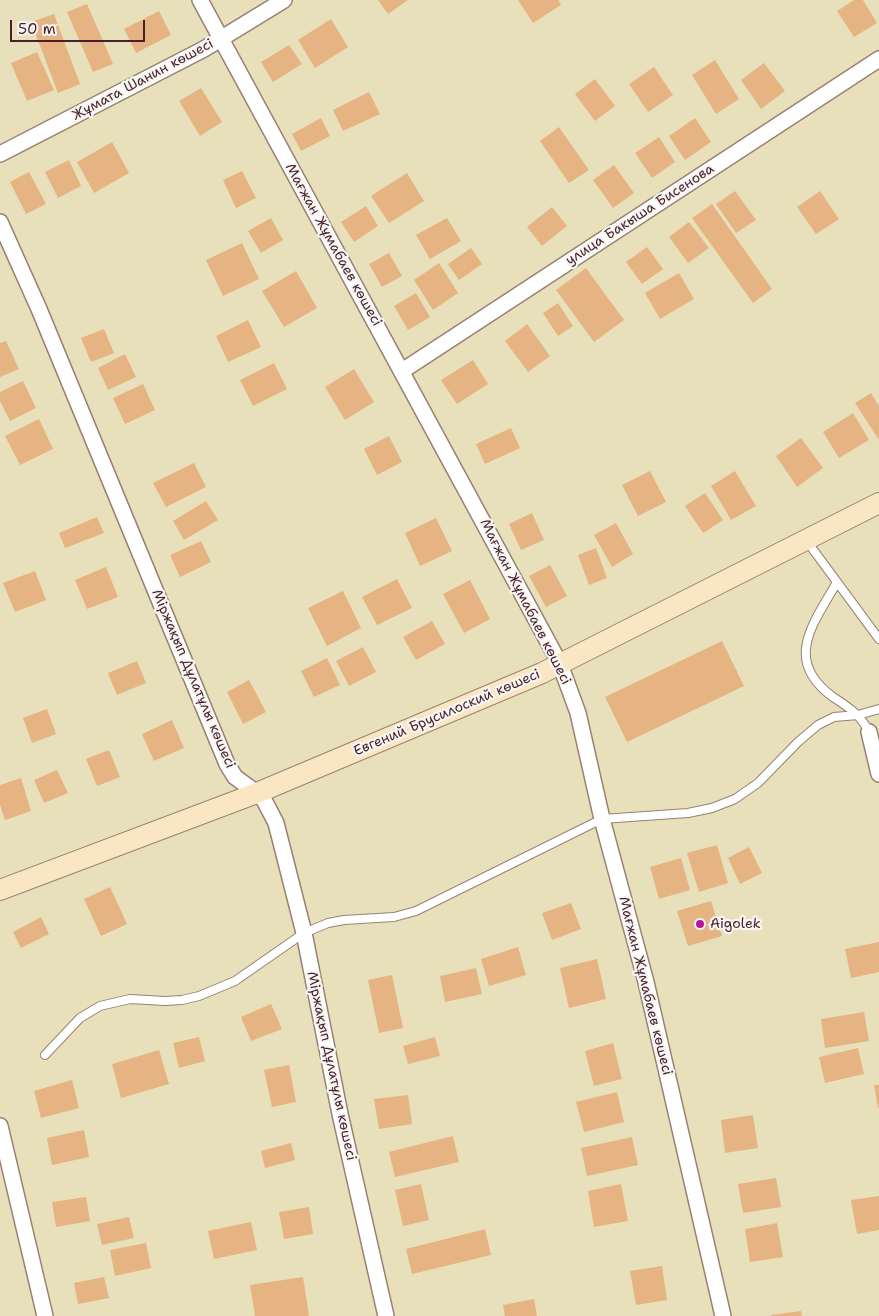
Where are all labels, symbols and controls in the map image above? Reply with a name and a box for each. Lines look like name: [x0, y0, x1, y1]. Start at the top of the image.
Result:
scale bar: [12, 10, 148, 42]
text: 50 m: [18, 19, 56, 39]
street label: Жұмата Шанин көшесі: [70, 36, 216, 124]
street label: Мағжан Жұмабаев көшесі: [281, 161, 385, 329]
street label: улица Бакыша Бисенова: [563, 161, 717, 269]
street label: Мағжан Жұмабаев көшесі: [476, 516, 574, 688]
street label: Міржақып Дұлатұлы көшесі: [148, 587, 238, 771]
street label: Евгений Брусилоский көшесі: [351, 666, 543, 760]
street label: Мағжан Жұмабаев көшесі: [615, 895, 675, 1077]
place label: Aigolek: [710, 916, 761, 932]
marker: Aigolek: [694, 918, 706, 930]
street label: Міржақып Дұлатұлы көшесі: [303, 970, 359, 1162]

